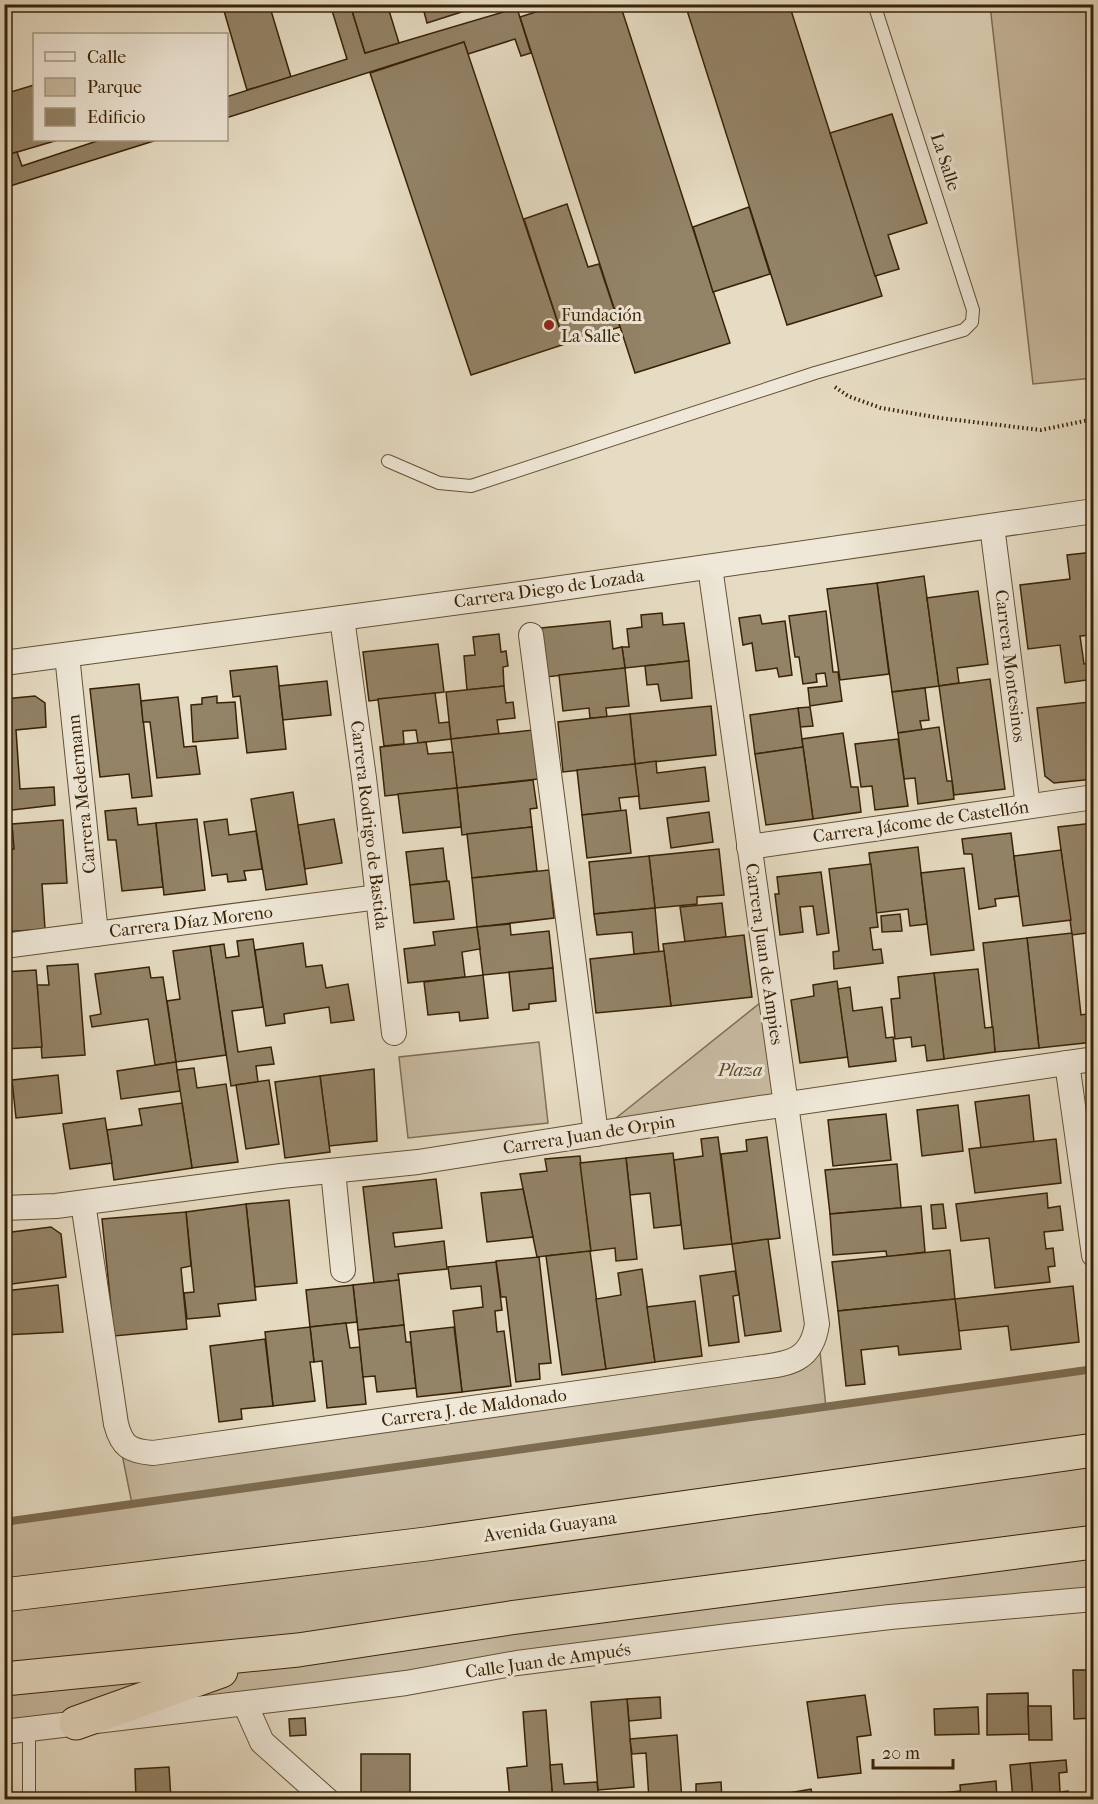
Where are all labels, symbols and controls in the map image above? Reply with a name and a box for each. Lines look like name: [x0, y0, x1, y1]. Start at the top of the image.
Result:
legend: [33, 33, 228, 141]
text: Calle: [87, 47, 126, 68]
text: Parque: [87, 77, 142, 98]
text: Edificio: [87, 107, 145, 128]
street label: La Salle: [926, 130, 964, 194]
place label: Fundación La Salle: [561, 305, 642, 347]
marker: Fundación La Salle: [542, 318, 556, 332]
street label: Carrera Diego de Lozada: [453, 565, 646, 613]
street label: Carrera Montesinos: [990, 589, 1030, 744]
street label: Carrera Medermann: [63, 713, 101, 875]
street label: Carrera Rodrigo de Bastida: [346, 719, 392, 931]
street label: Carrera Jácome de Castellón: [812, 796, 1031, 848]
street label: Carrera Juan de Ampies: [741, 862, 787, 1047]
street label: Carrera Díaz Moreno: [108, 902, 274, 942]
park label: Plaza: [717, 1060, 762, 1081]
street label: Carrera Juan de Orpin: [501, 1111, 677, 1159]
street label: Carrera J. de Maldonado: [380, 1385, 568, 1431]
street label: Avenida Guayana: [481, 1507, 618, 1547]
street label: Calle Juan de Ampués: [464, 1639, 632, 1683]
scale bar: [873, 1732, 952, 1770]
text: 20 m: [882, 1743, 920, 1764]

